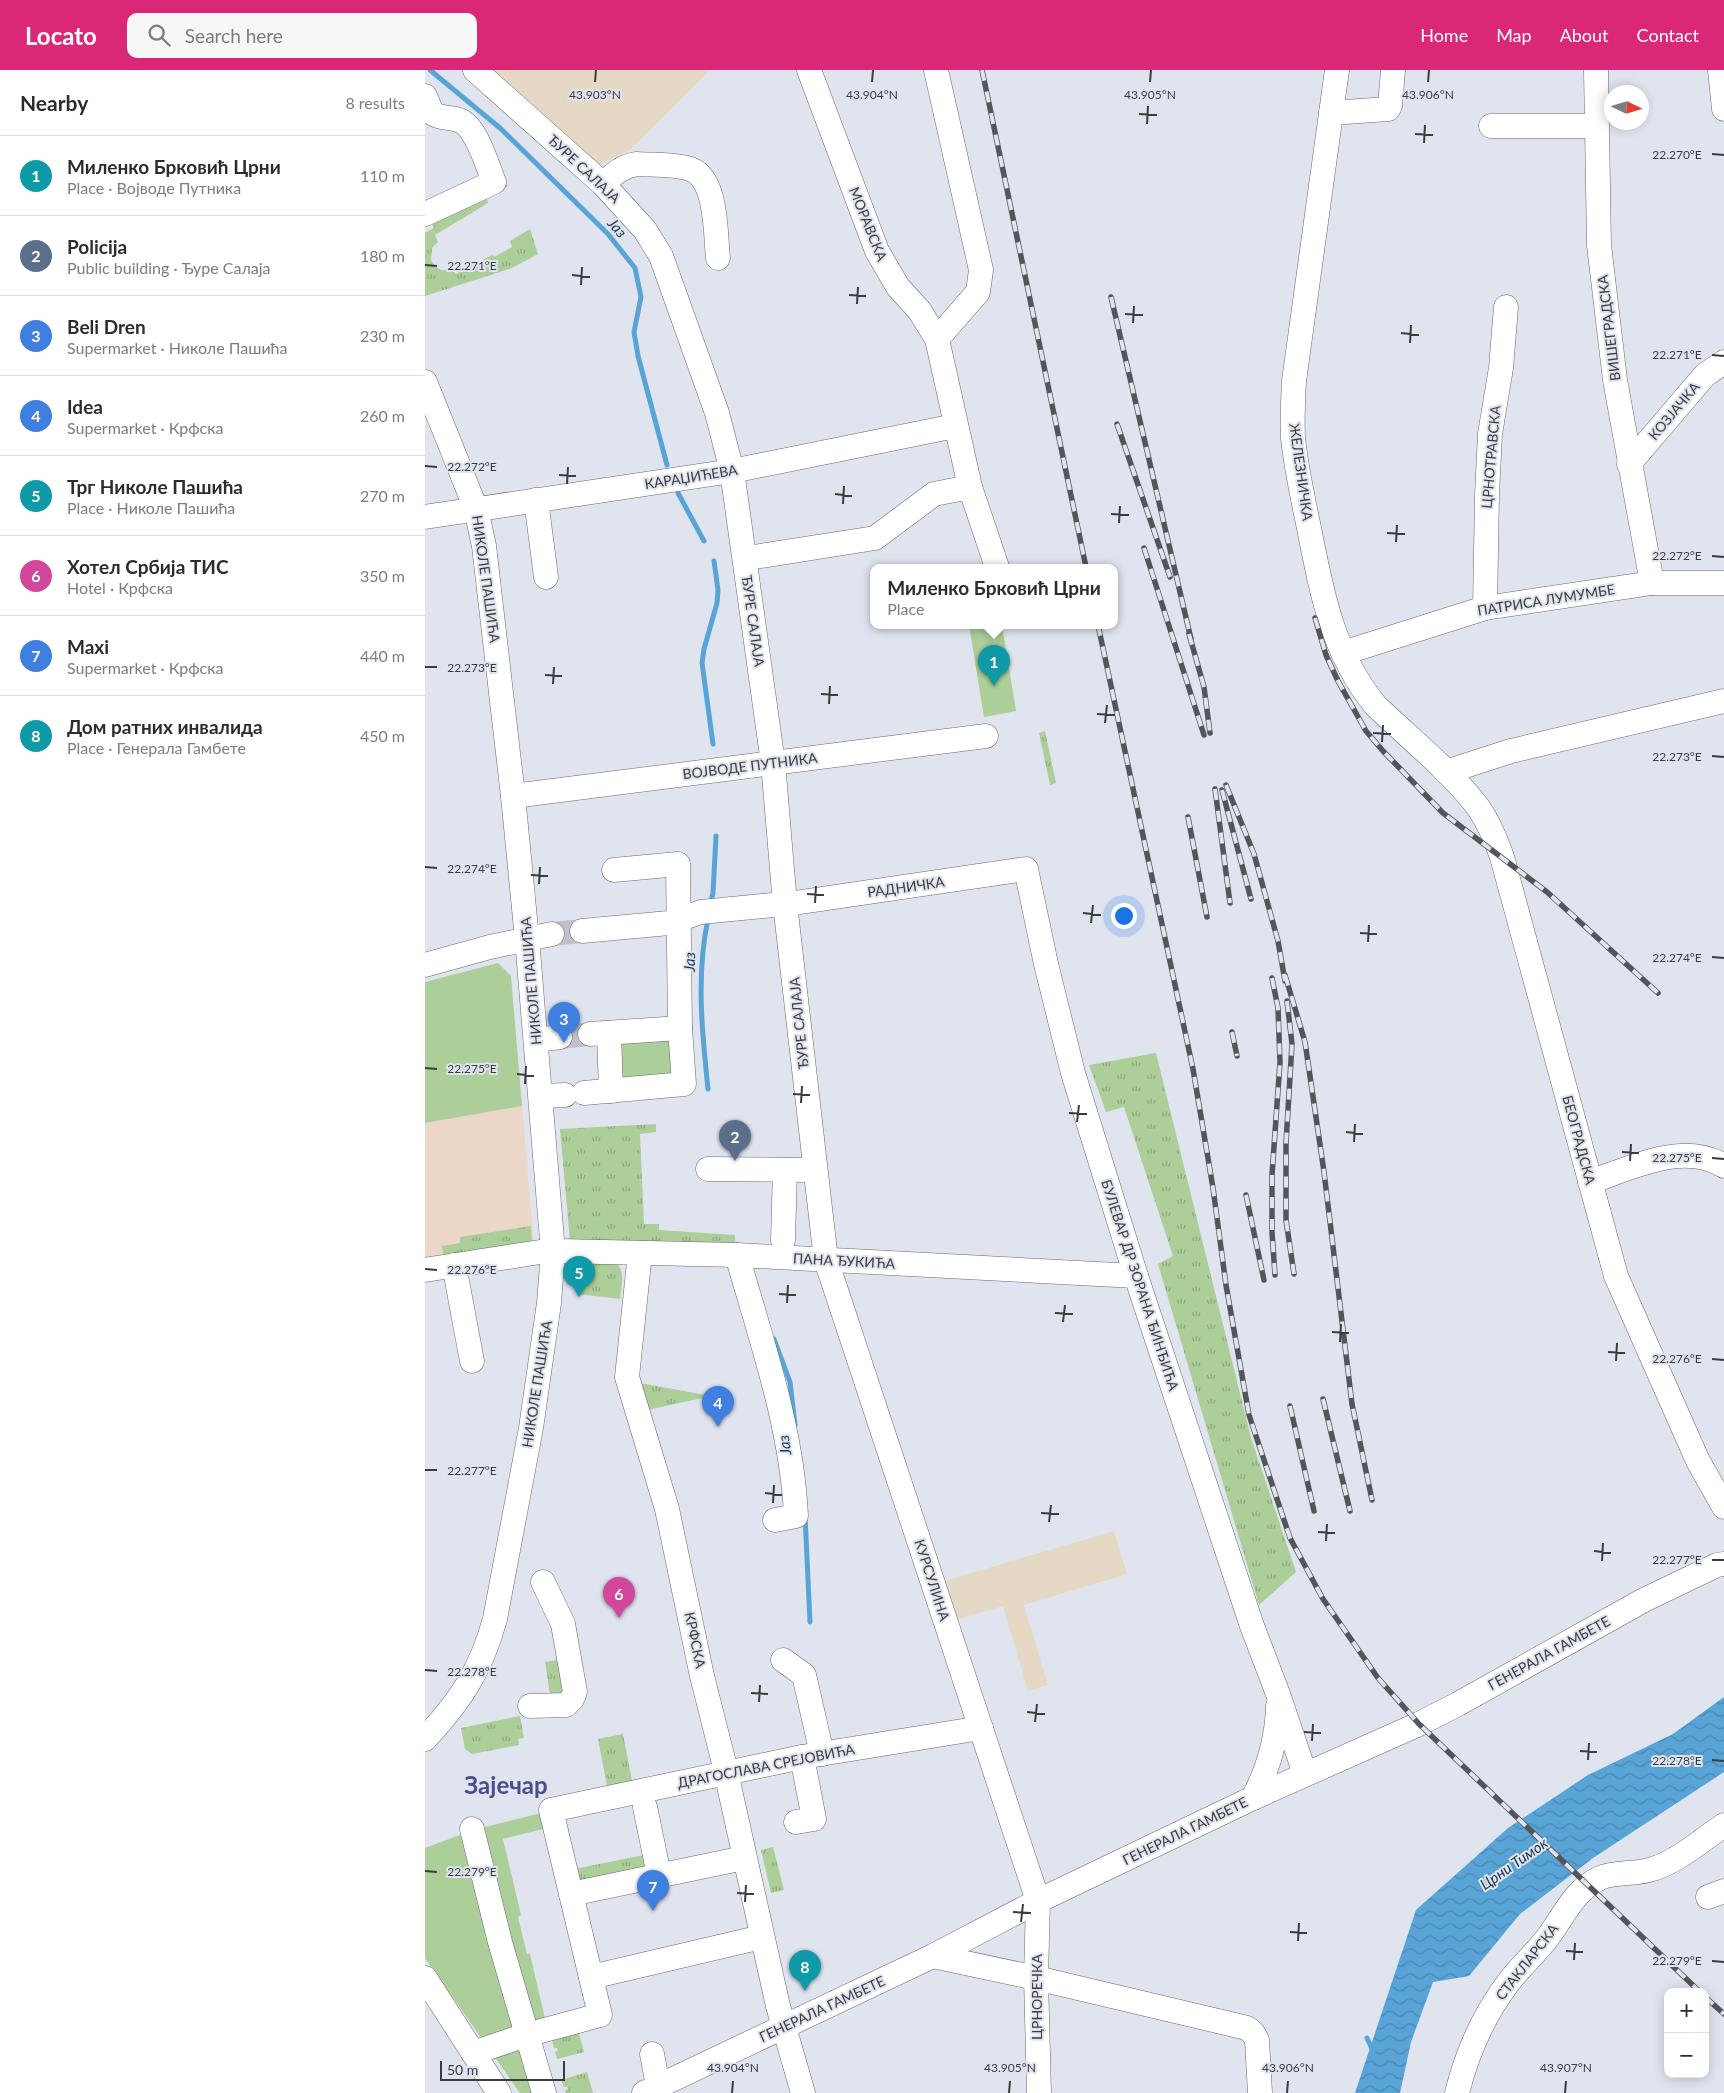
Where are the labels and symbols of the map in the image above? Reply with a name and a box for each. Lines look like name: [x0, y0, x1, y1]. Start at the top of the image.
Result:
north arrow: [1604, 85, 1649, 130]
text: 43.903°N: [569, 87, 621, 102]
text: 43.904°N: [846, 87, 898, 102]
text: 43.905°N: [1124, 87, 1176, 102]
text: 43.906°N: [1402, 87, 1454, 102]
street label: ЂУРЕ САЛАЈА: [545, 131, 624, 207]
text: 22.270°E: [1652, 147, 1702, 162]
street label: МОРАВСКА: [846, 184, 891, 264]
water label: Јаз: [604, 213, 631, 241]
text: 22.271°E: [447, 258, 497, 273]
street label: ВИШЕГРАДСКА: [1593, 274, 1623, 382]
text: 22.271°E: [1652, 347, 1702, 362]
street label: КОЗЈАЧКА: [1644, 378, 1703, 443]
street label: ЦРНОТРАВСКА: [1478, 404, 1504, 509]
street label: ЖЕЛЕЗНИЧКА: [1286, 422, 1317, 522]
text: 22.272°E: [447, 459, 497, 474]
street label: КАРАЏИЋЕВА: [643, 461, 739, 492]
street label: НИКОЛЕ ПАШИЋА: [469, 514, 504, 644]
text: 22.272°E: [1652, 548, 1702, 563]
street label: ЂУРЕ САЛАЈА: [739, 574, 768, 668]
street label: ПАТРИСА ЛУМУМБЕ: [1476, 580, 1616, 619]
pin: 1: [978, 645, 1010, 686]
text: 22.273°E: [447, 660, 497, 675]
street label: ВОЈВОДЕ ПУТНИКА: [682, 749, 819, 782]
text: 22.273°E: [1652, 749, 1702, 764]
text: 22.274°E: [447, 861, 497, 876]
street label: РАДНИЧКА: [866, 873, 946, 900]
your location: [1111, 903, 1137, 929]
street label: НИКОЛЕ ПАШИЋА: [516, 916, 545, 1046]
text: 22.274°E: [1652, 950, 1702, 965]
water label: Јаз: [680, 952, 698, 973]
street label: ЂУРЕ САЛАЈА: [785, 976, 812, 1070]
pin: 3: [548, 1002, 580, 1043]
text: 22.275°E: [447, 1061, 497, 1076]
street label: БЕОГРАДСКА: [1559, 1093, 1600, 1187]
pin: 2: [719, 1120, 751, 1161]
text: 22.275°E: [1652, 1150, 1702, 1165]
street label: БУЛЕВАР ДР ЗОРАНА ЂИНЂИЋА: [1098, 1177, 1183, 1393]
street label: ПАНА ЂУКИЋА: [793, 1249, 896, 1272]
pin: 5: [563, 1256, 595, 1297]
text: 22.276°E: [447, 1262, 497, 1277]
street label: НИКОЛЕ ПАШИЋА: [518, 1319, 555, 1449]
text: 22.276°E: [1652, 1351, 1702, 1366]
pin: 4: [702, 1386, 734, 1427]
water label: Јаз: [774, 1434, 794, 1457]
text: 22.277°E: [447, 1463, 497, 1478]
street label: КУРСУЛИНА: [911, 1537, 954, 1623]
text: 22.277°E: [1652, 1552, 1702, 1567]
pin: 6: [603, 1577, 635, 1618]
street label: КРФСКА: [681, 1610, 710, 1670]
street label: ГЕНЕРАЛА ГАМБЕТЕ: [1485, 1612, 1613, 1693]
text: 22.278°E: [447, 1664, 497, 1679]
street label: ДРАГОСЛАВА СРЕЈОВИЋА: [676, 1740, 856, 1791]
text: 22.278°E: [1652, 1753, 1702, 1768]
district label: Зајечар: [464, 1770, 548, 1799]
street label: ГЕНЕРАЛА ГАМБЕТЕ: [1120, 1793, 1250, 1868]
water label: Црни Тимок: [1476, 1833, 1551, 1893]
text: 22.279°E: [447, 1864, 497, 1879]
pin: 7: [637, 1870, 669, 1911]
street label: СТАКЛАРСКА: [1492, 1920, 1562, 2003]
pin: 8: [789, 1950, 821, 1991]
text: 22.279°E: [1652, 1953, 1702, 1968]
street label: ЦРНОРЕЧКА: [1028, 1954, 1045, 2040]
street label: ГЕНЕРАЛА ГАМБЕТЕ: [756, 1972, 887, 2045]
scale bar: [440, 2058, 565, 2081]
text: 43.904°N: [707, 2060, 759, 2075]
text: 43.905°N: [984, 2060, 1036, 2075]
text: 43.906°N: [1262, 2060, 1314, 2075]
text: 43.907°N: [1540, 2060, 1592, 2075]

